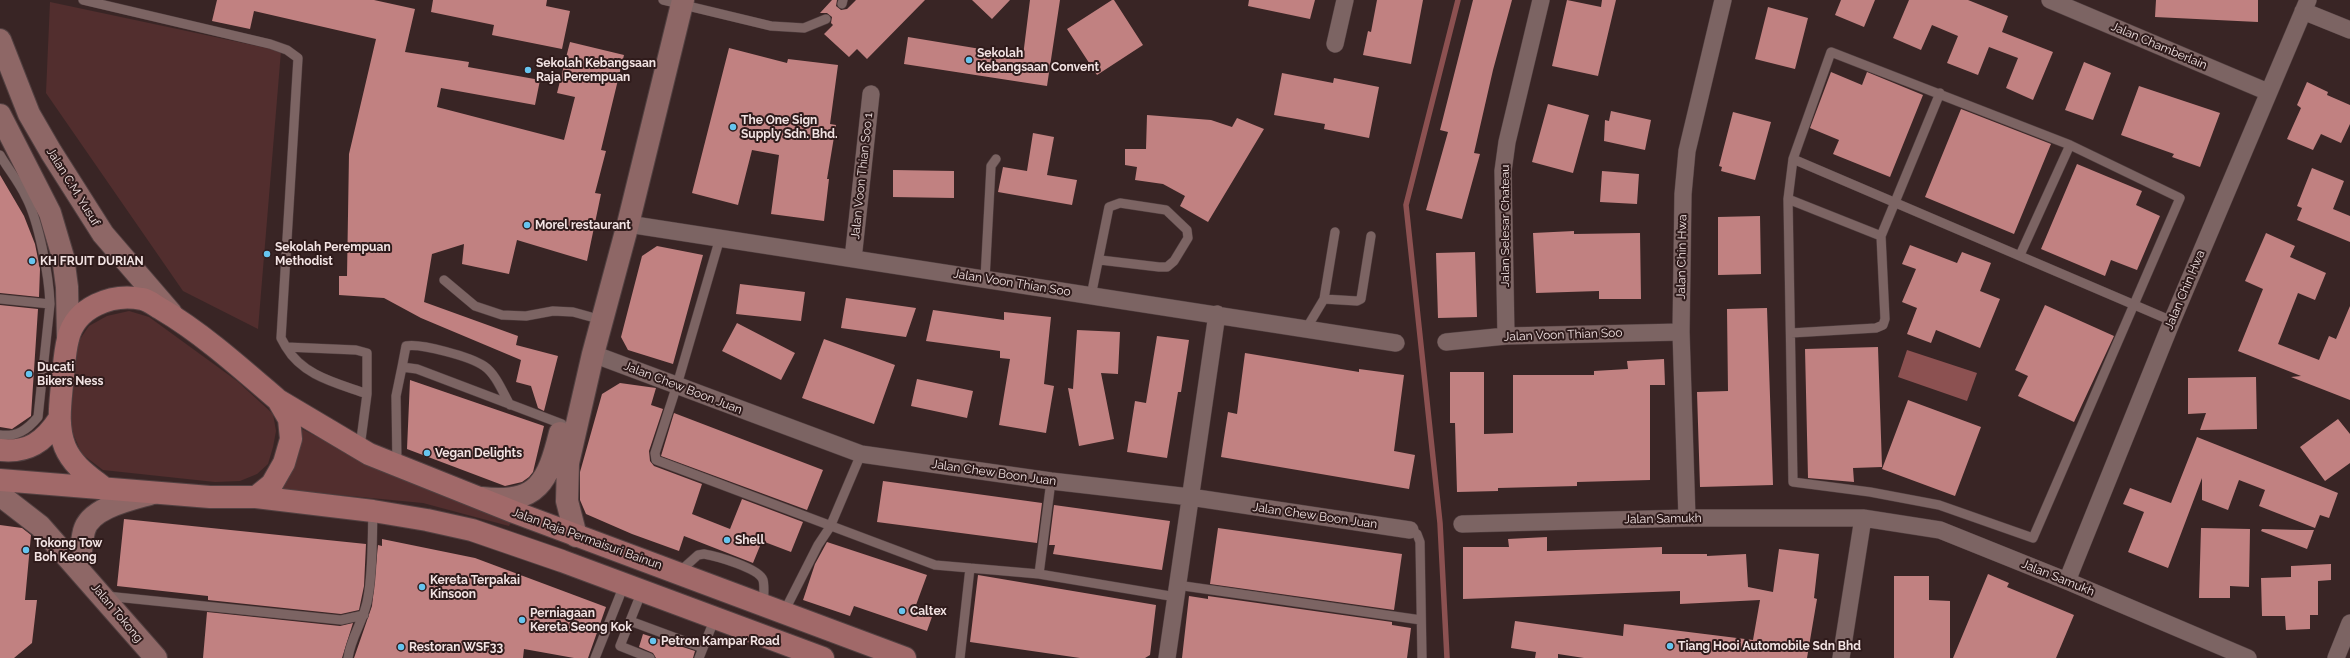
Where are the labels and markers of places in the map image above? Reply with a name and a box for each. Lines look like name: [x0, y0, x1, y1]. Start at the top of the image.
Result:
place label: Sekolah Kebangsaan Convent: [977, 46, 1099, 74]
marker: Sekolah Kebangsaan Convent: [964, 55, 974, 65]
place label: Sekolah Kebangsaan Raja Perempuan: [536, 56, 656, 84]
marker: Sekolah Kebangsaan Raja Perempuan: [523, 65, 533, 75]
place label: The One Sign Supply Sdn. Bhd.: [741, 113, 838, 141]
marker: The One Sign Supply Sdn. Bhd.: [728, 122, 738, 132]
place label: Morel restaurant: [535, 218, 631, 232]
marker: Morel restaurant: [522, 220, 532, 230]
place label: Sekolah Perempuan Methodist: [275, 240, 391, 268]
marker: Sekolah Perempuan Methodist: [262, 249, 272, 259]
place label: KH FRUIT DURIAN: [40, 254, 144, 268]
marker: KH FRUIT DURIAN: [27, 256, 37, 266]
place label: Ducati Bikers Ness: [37, 360, 103, 388]
marker: Ducati Bikers Ness: [24, 369, 34, 379]
place label: Vegan Delights: [435, 446, 522, 460]
marker: Vegan Delights: [422, 448, 432, 458]
place label: Shell: [735, 533, 764, 547]
marker: Shell: [722, 535, 732, 545]
place label: Tokong Tow Boh Keong: [34, 536, 102, 564]
marker: Tokong Tow Boh Keong: [21, 545, 31, 555]
place label: Kereta Terpakai Kinsoon: [430, 573, 520, 601]
marker: Kereta Terpakai Kinsoon: [417, 582, 427, 592]
place label: Caltex: [910, 604, 947, 618]
place label: Perniagaan Kereta Seong Kok: [530, 606, 632, 634]
marker: Caltex: [897, 606, 907, 616]
marker: Perniagaan Kereta Seong Kok: [517, 615, 527, 625]
place label: Petron Kampar Road: [661, 634, 780, 648]
marker: Petron Kampar Road: [648, 636, 658, 646]
place label: Tiang Hooi Automobile Sdn Bhd: [1678, 639, 1861, 653]
place label: Restoran WSF33: [409, 640, 503, 654]
marker: Tiang Hooi Automobile Sdn Bhd: [1665, 641, 1675, 651]
marker: Restoran WSF33: [396, 642, 406, 652]

